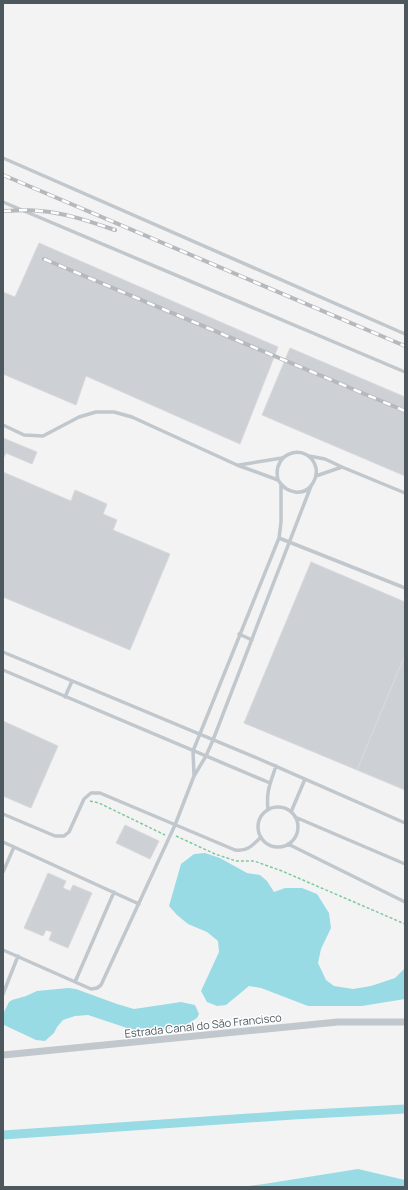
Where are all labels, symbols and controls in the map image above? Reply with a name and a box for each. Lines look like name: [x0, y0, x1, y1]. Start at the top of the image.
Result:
street label: Estrada Canal do São Francisco: [124, 1009, 283, 1041]

